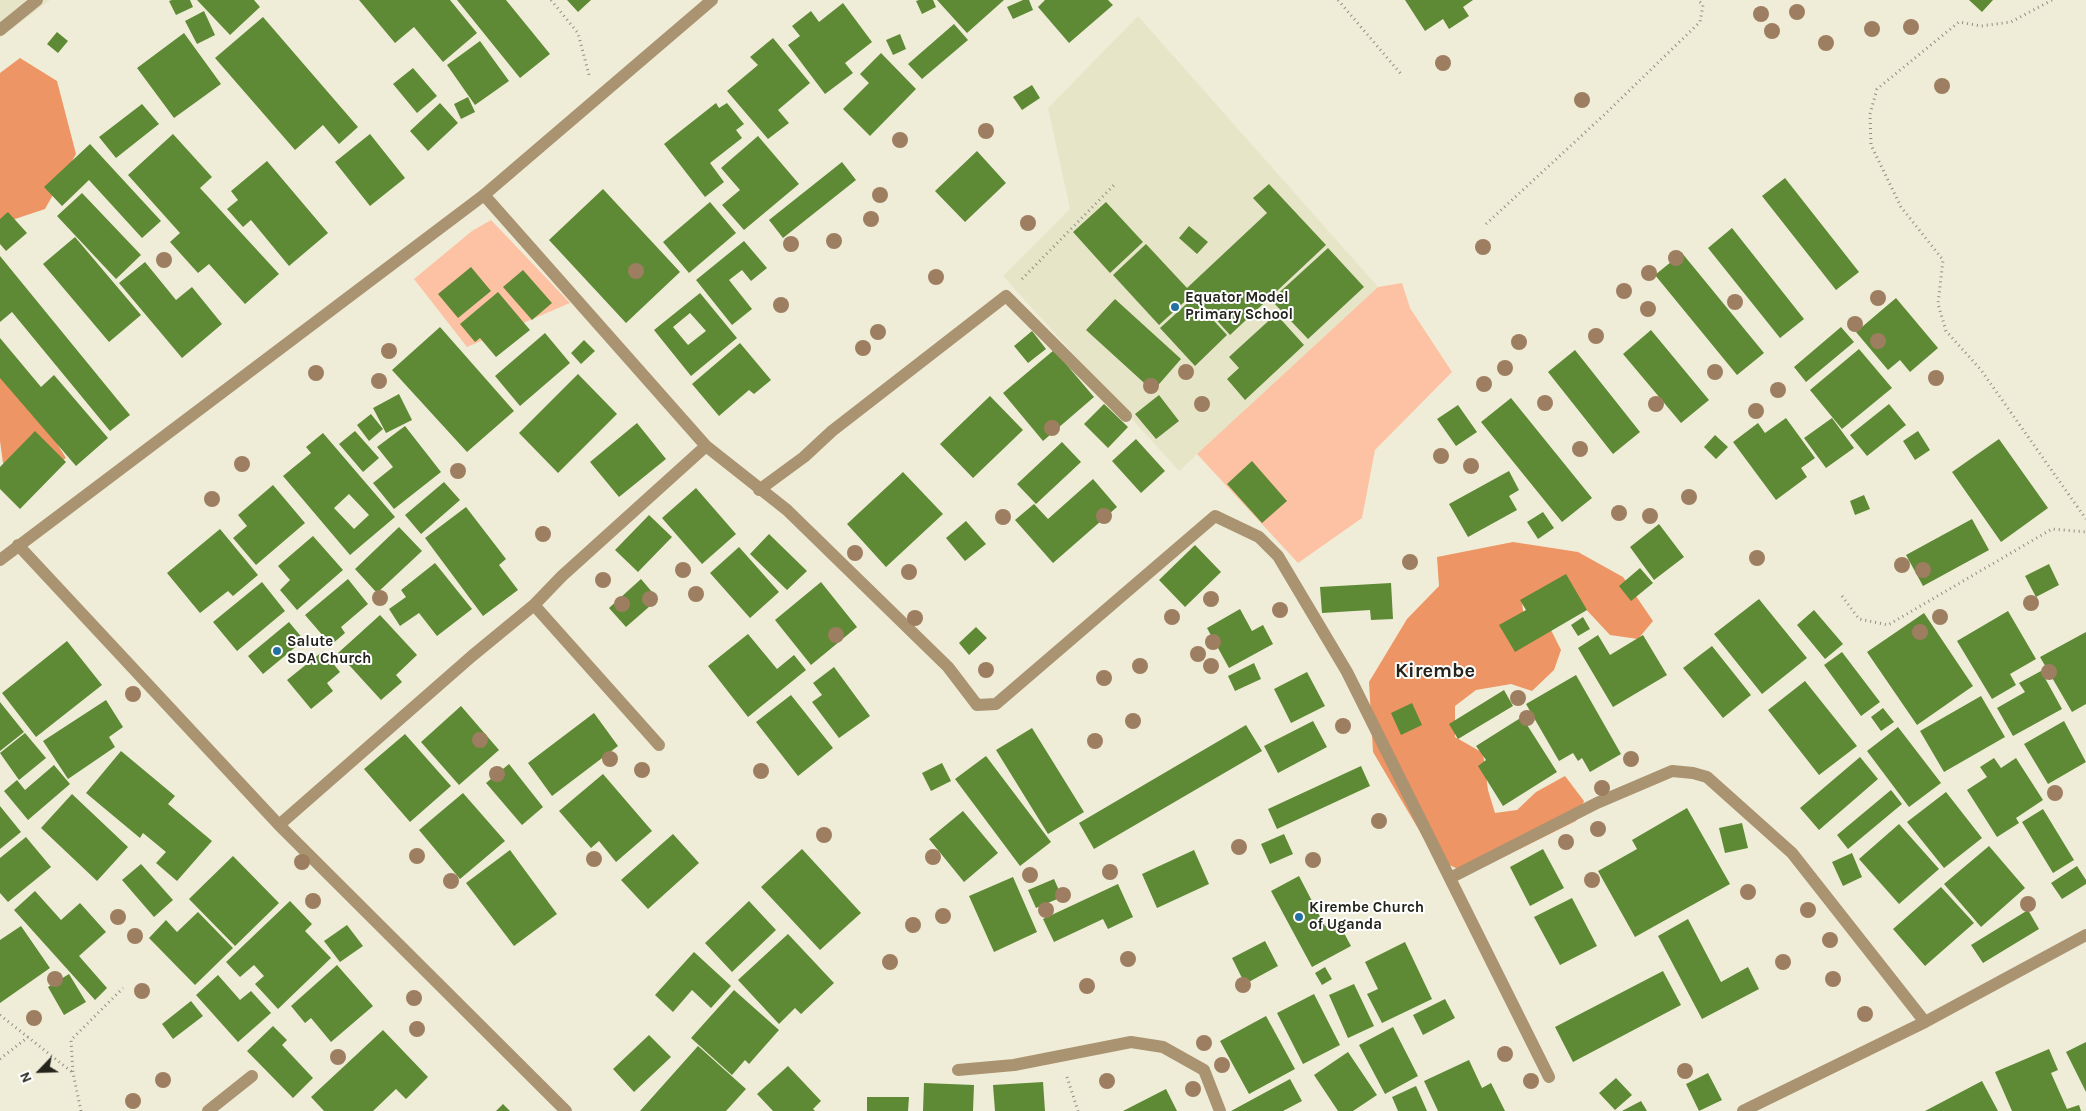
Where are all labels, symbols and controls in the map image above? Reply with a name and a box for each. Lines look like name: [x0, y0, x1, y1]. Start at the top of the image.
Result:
place label: Equator Model Primary School: [1185, 289, 1293, 324]
marker: Equator Model Primary School: [1169, 301, 1181, 313]
place label: Salute SDA Church: [287, 633, 371, 668]
marker: Salute SDA Church: [271, 645, 283, 657]
district label: Kirembe: [1395, 659, 1475, 683]
place label: Kirembe Church of Uganda: [1309, 899, 1424, 934]
marker: Kirembe Church of Uganda: [1293, 911, 1305, 923]
north arrow: [15, 1046, 65, 1096]
text: N: [16, 1069, 36, 1085]

